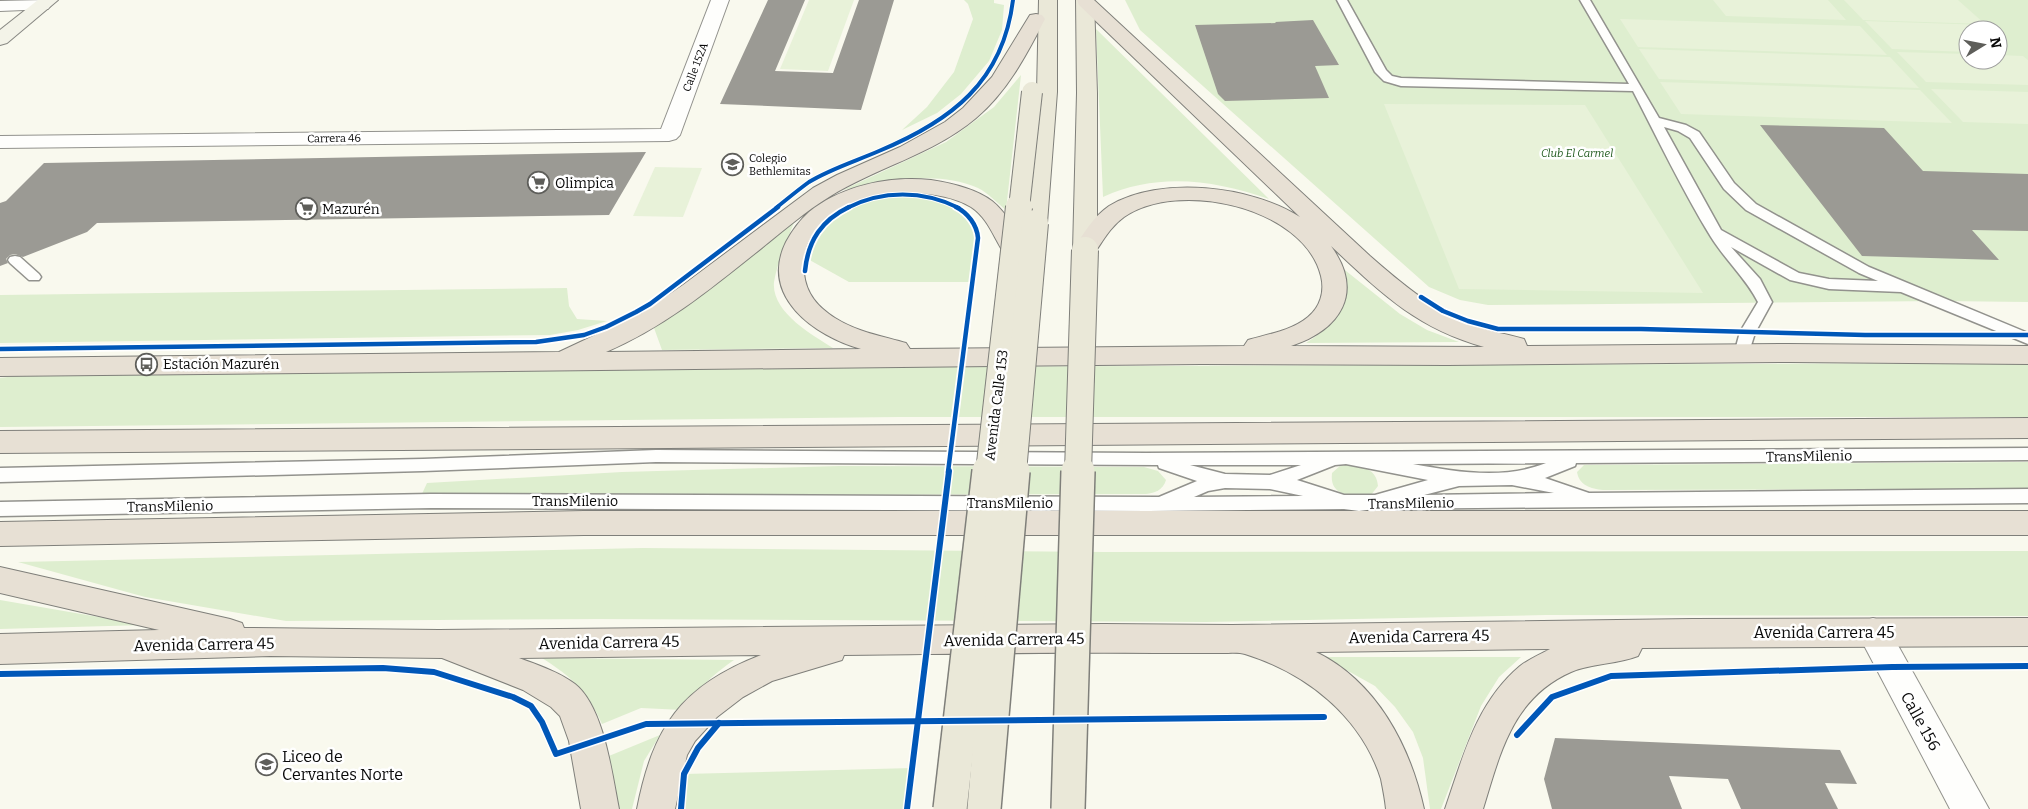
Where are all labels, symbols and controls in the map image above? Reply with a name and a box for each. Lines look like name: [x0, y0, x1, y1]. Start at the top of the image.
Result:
north arrow: [1958, 20, 2008, 70]
text: N: [1986, 36, 2005, 50]
street label: Calle 152A: [680, 41, 711, 93]
street label: Carrera 46: [307, 132, 361, 145]
park label: Club El Carmel: [1541, 147, 1613, 160]
school or university icon: Colegio Bethlemitas: [721, 152, 745, 176]
place label: Colegio Bethlemitas: [749, 152, 811, 178]
supermarket icon: Olimpica: [527, 171, 551, 195]
place label: Olimpica: [555, 175, 614, 192]
supermarket icon: Mazurén: [294, 197, 318, 221]
place label: Mazurén: [322, 201, 380, 218]
street label: Avenida Calle 153: [981, 349, 1012, 461]
bus stop icon: Estación Mazurén: [135, 352, 159, 376]
place label: Estación Mazurén: [163, 356, 279, 373]
street label: TransMilenio: [1766, 447, 1852, 466]
street label: TransMilenio: [532, 493, 618, 510]
street label: TransMilenio: [1368, 494, 1454, 513]
street label: TransMilenio: [967, 495, 1053, 512]
street label: TransMilenio: [127, 497, 213, 516]
street label: Avenida Carrera 45: [1753, 623, 1895, 642]
street label: Avenida Carrera 45: [1348, 626, 1490, 647]
street label: Avenida Carrera 45: [943, 629, 1085, 650]
street label: Avenida Carrera 45: [538, 632, 680, 653]
street label: Avenida Carrera 45: [133, 634, 275, 655]
street label: Calle 156: [1897, 688, 1944, 754]
place label: Liceo de Cervantes Norte: [282, 747, 403, 784]
school or university icon: Liceo de Cervantes Norte: [254, 753, 278, 777]

